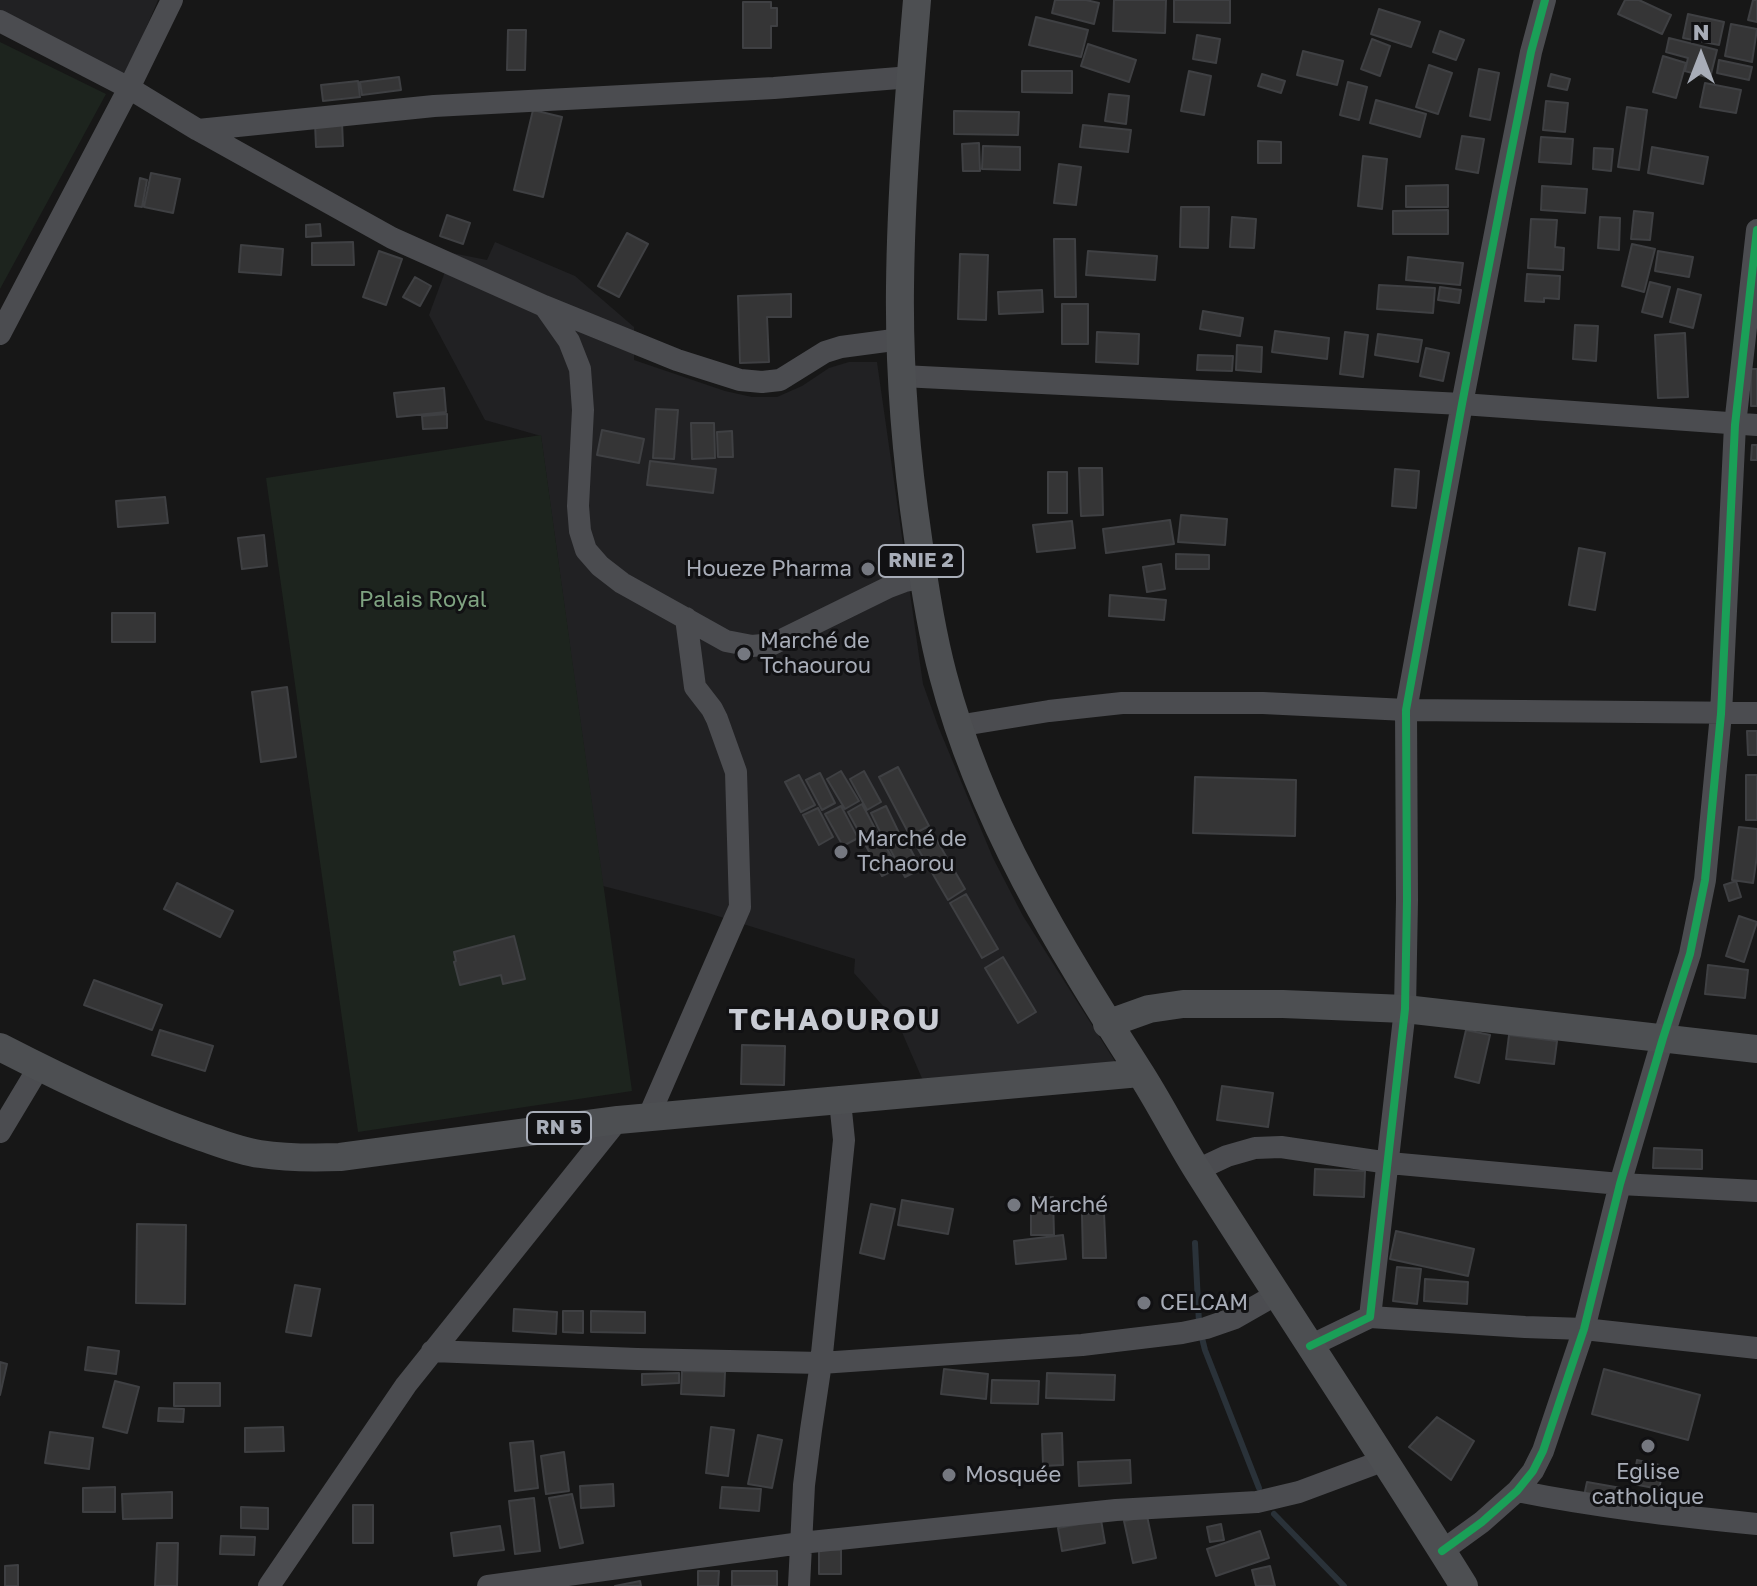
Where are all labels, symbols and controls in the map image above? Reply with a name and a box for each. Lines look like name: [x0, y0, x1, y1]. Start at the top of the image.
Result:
north arrow: [1661, 16, 1741, 96]
text: N: [1693, 18, 1709, 45]
road number: RNIE 2: [879, 545, 963, 577]
place label: Houeze Pharma: [686, 556, 852, 582]
marker: Houeze Pharma: [859, 560, 877, 578]
park label: Palais Royal: [359, 587, 487, 613]
place label: Marché de Tchaourou: [760, 628, 871, 680]
marker: Marché de Tchaourou: [735, 645, 753, 663]
place label: Marché de Tchaorou: [857, 826, 967, 878]
marker: Marché de Tchaorou: [832, 843, 850, 861]
district label: TCHAOUROU: [729, 1002, 941, 1038]
road number: RN 5: [527, 1112, 591, 1144]
place label: Marché: [1030, 1192, 1108, 1218]
marker: Marché: [1005, 1196, 1023, 1214]
place label: CELCAM: [1160, 1290, 1248, 1316]
marker: CELCAM: [1135, 1294, 1153, 1312]
marker: Eglise catholique: [1639, 1437, 1657, 1455]
place label: Eglise catholique: [1592, 1459, 1704, 1510]
place label: Mosquée: [965, 1462, 1061, 1488]
marker: Mosquée: [940, 1466, 958, 1484]

